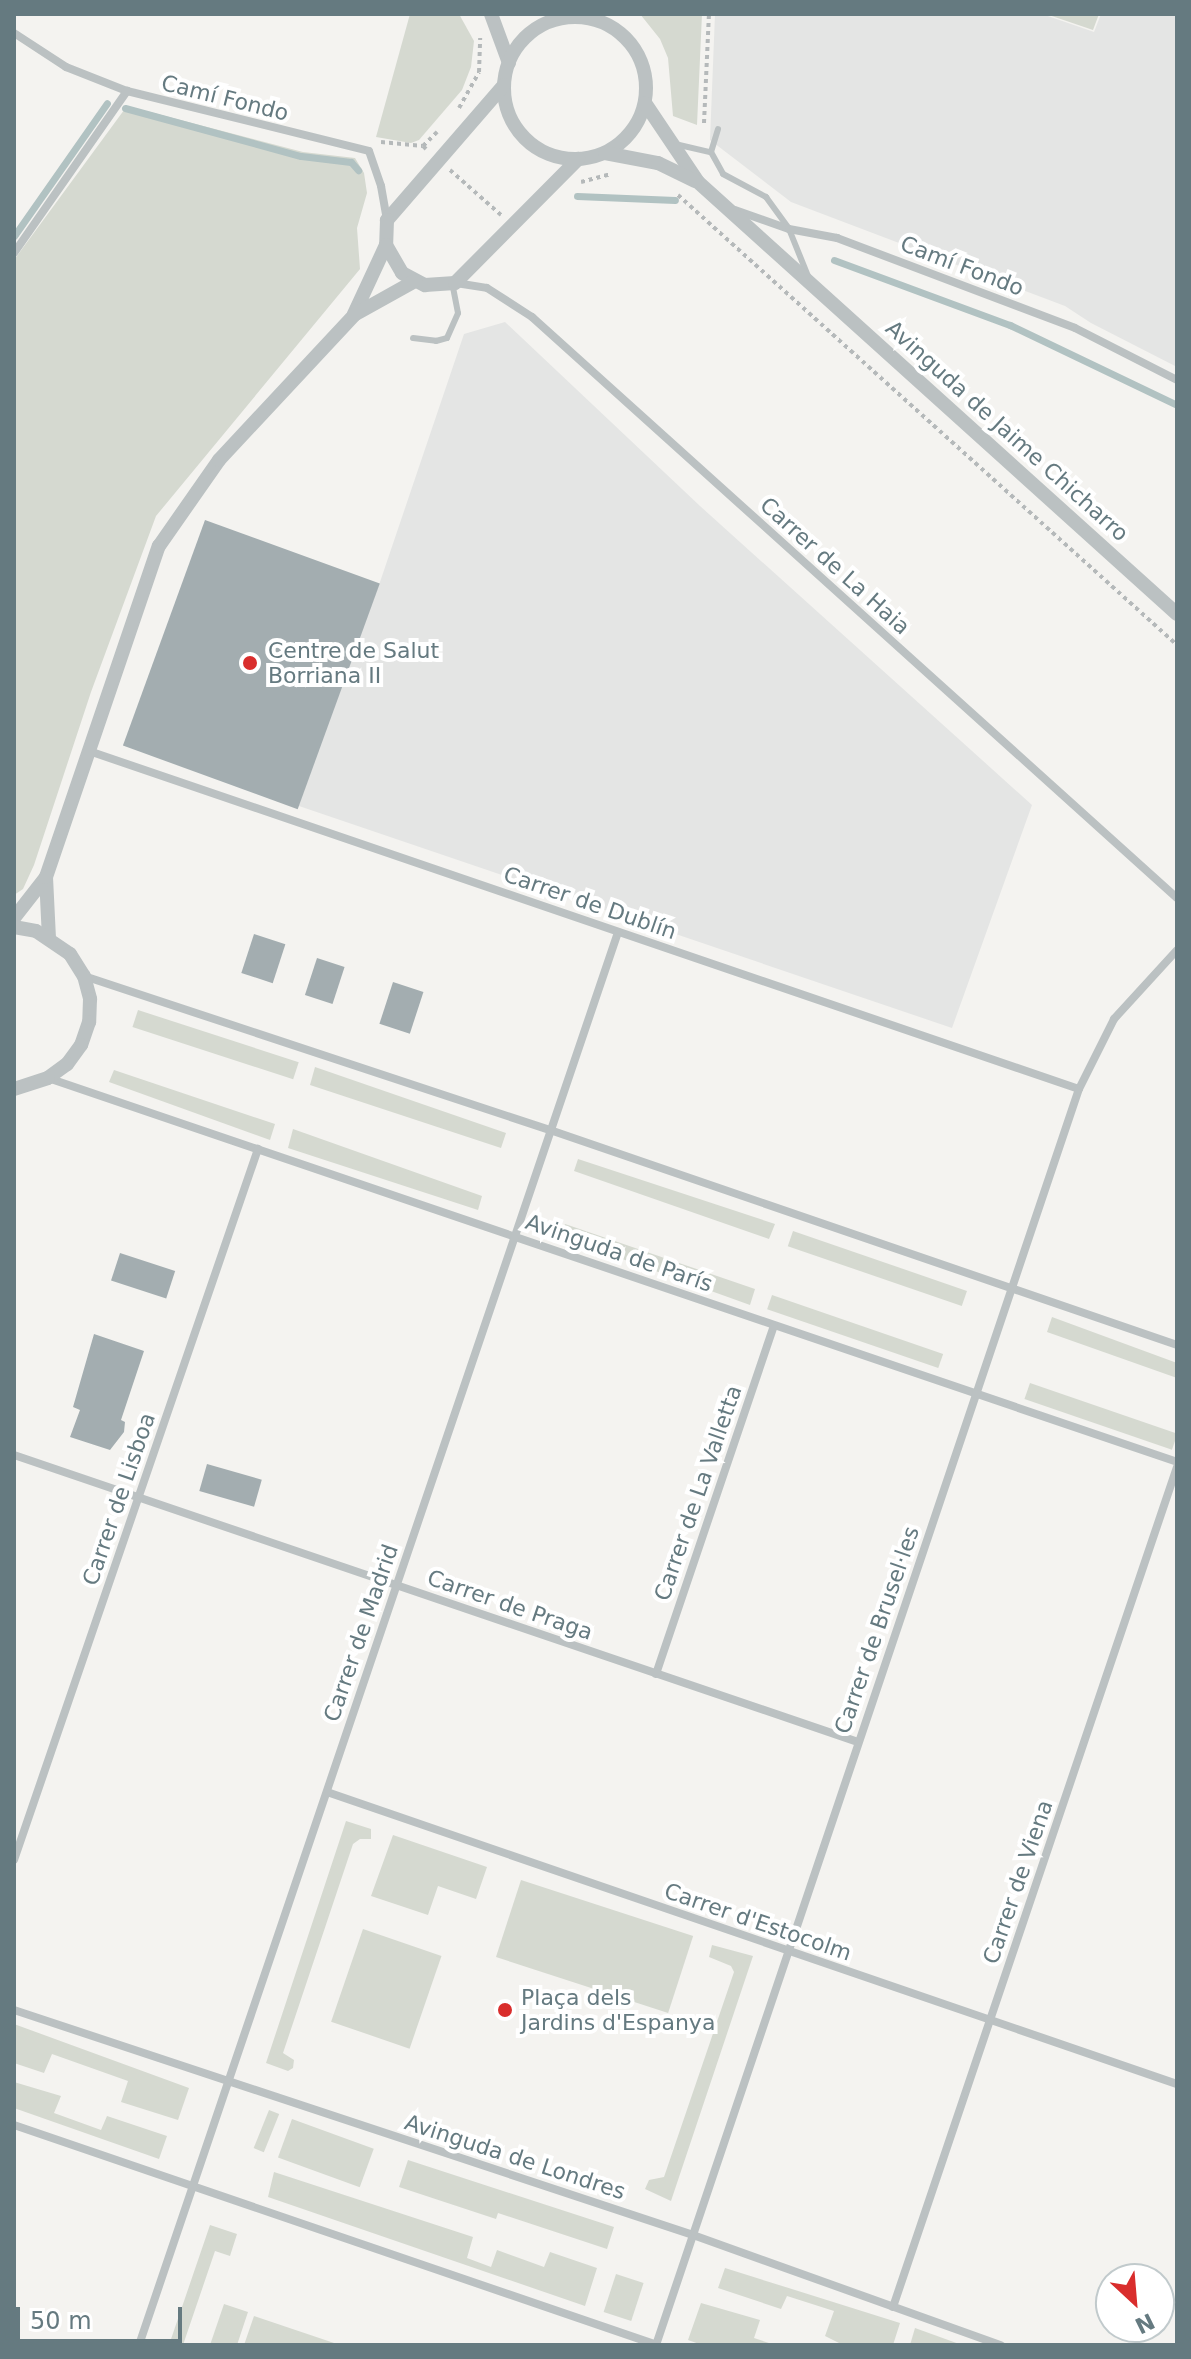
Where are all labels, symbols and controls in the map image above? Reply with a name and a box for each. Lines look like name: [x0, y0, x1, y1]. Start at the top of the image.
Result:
street label: Camí Fondo: [159, 69, 291, 127]
street label: Camí Fondo: [897, 230, 1027, 302]
street label: Avinguda de Jaime Chicharro: [880, 315, 1134, 547]
street label: Carrer de La Haia: [755, 492, 915, 640]
place label: Centre de Salut Borriana II: [268, 637, 439, 688]
marker: Centre de Salut Borriana II: [239, 652, 261, 674]
street label: Carrer de Dublín: [500, 861, 680, 945]
street label: Avinguda de París: [522, 1209, 716, 1297]
street label: Carrer de La Valletta: [649, 1382, 747, 1604]
street label: Carrer de Lisboa: [77, 1409, 161, 1589]
street label: Carrer de Brusel·les: [829, 1523, 925, 1737]
street label: Carrer de Madrid: [318, 1541, 404, 1725]
street label: Carrer de Praga: [424, 1564, 596, 1646]
street label: Carrer de Viena: [978, 1796, 1058, 1968]
street label: Carrer d'Estocolm: [661, 1878, 855, 1966]
place label: Plaça dels Jardins d'Espanya: [521, 1984, 715, 2036]
marker: Plaça dels Jardins d'Espanya: [496, 2001, 514, 2019]
street label: Avinguda de Londres: [401, 2109, 629, 2205]
north arrow: [1095, 2263, 1175, 2343]
scale bar: [20, 2291, 186, 2341]
text: 50 m: [30, 2307, 92, 2335]
text: N: [1131, 2308, 1159, 2338]

